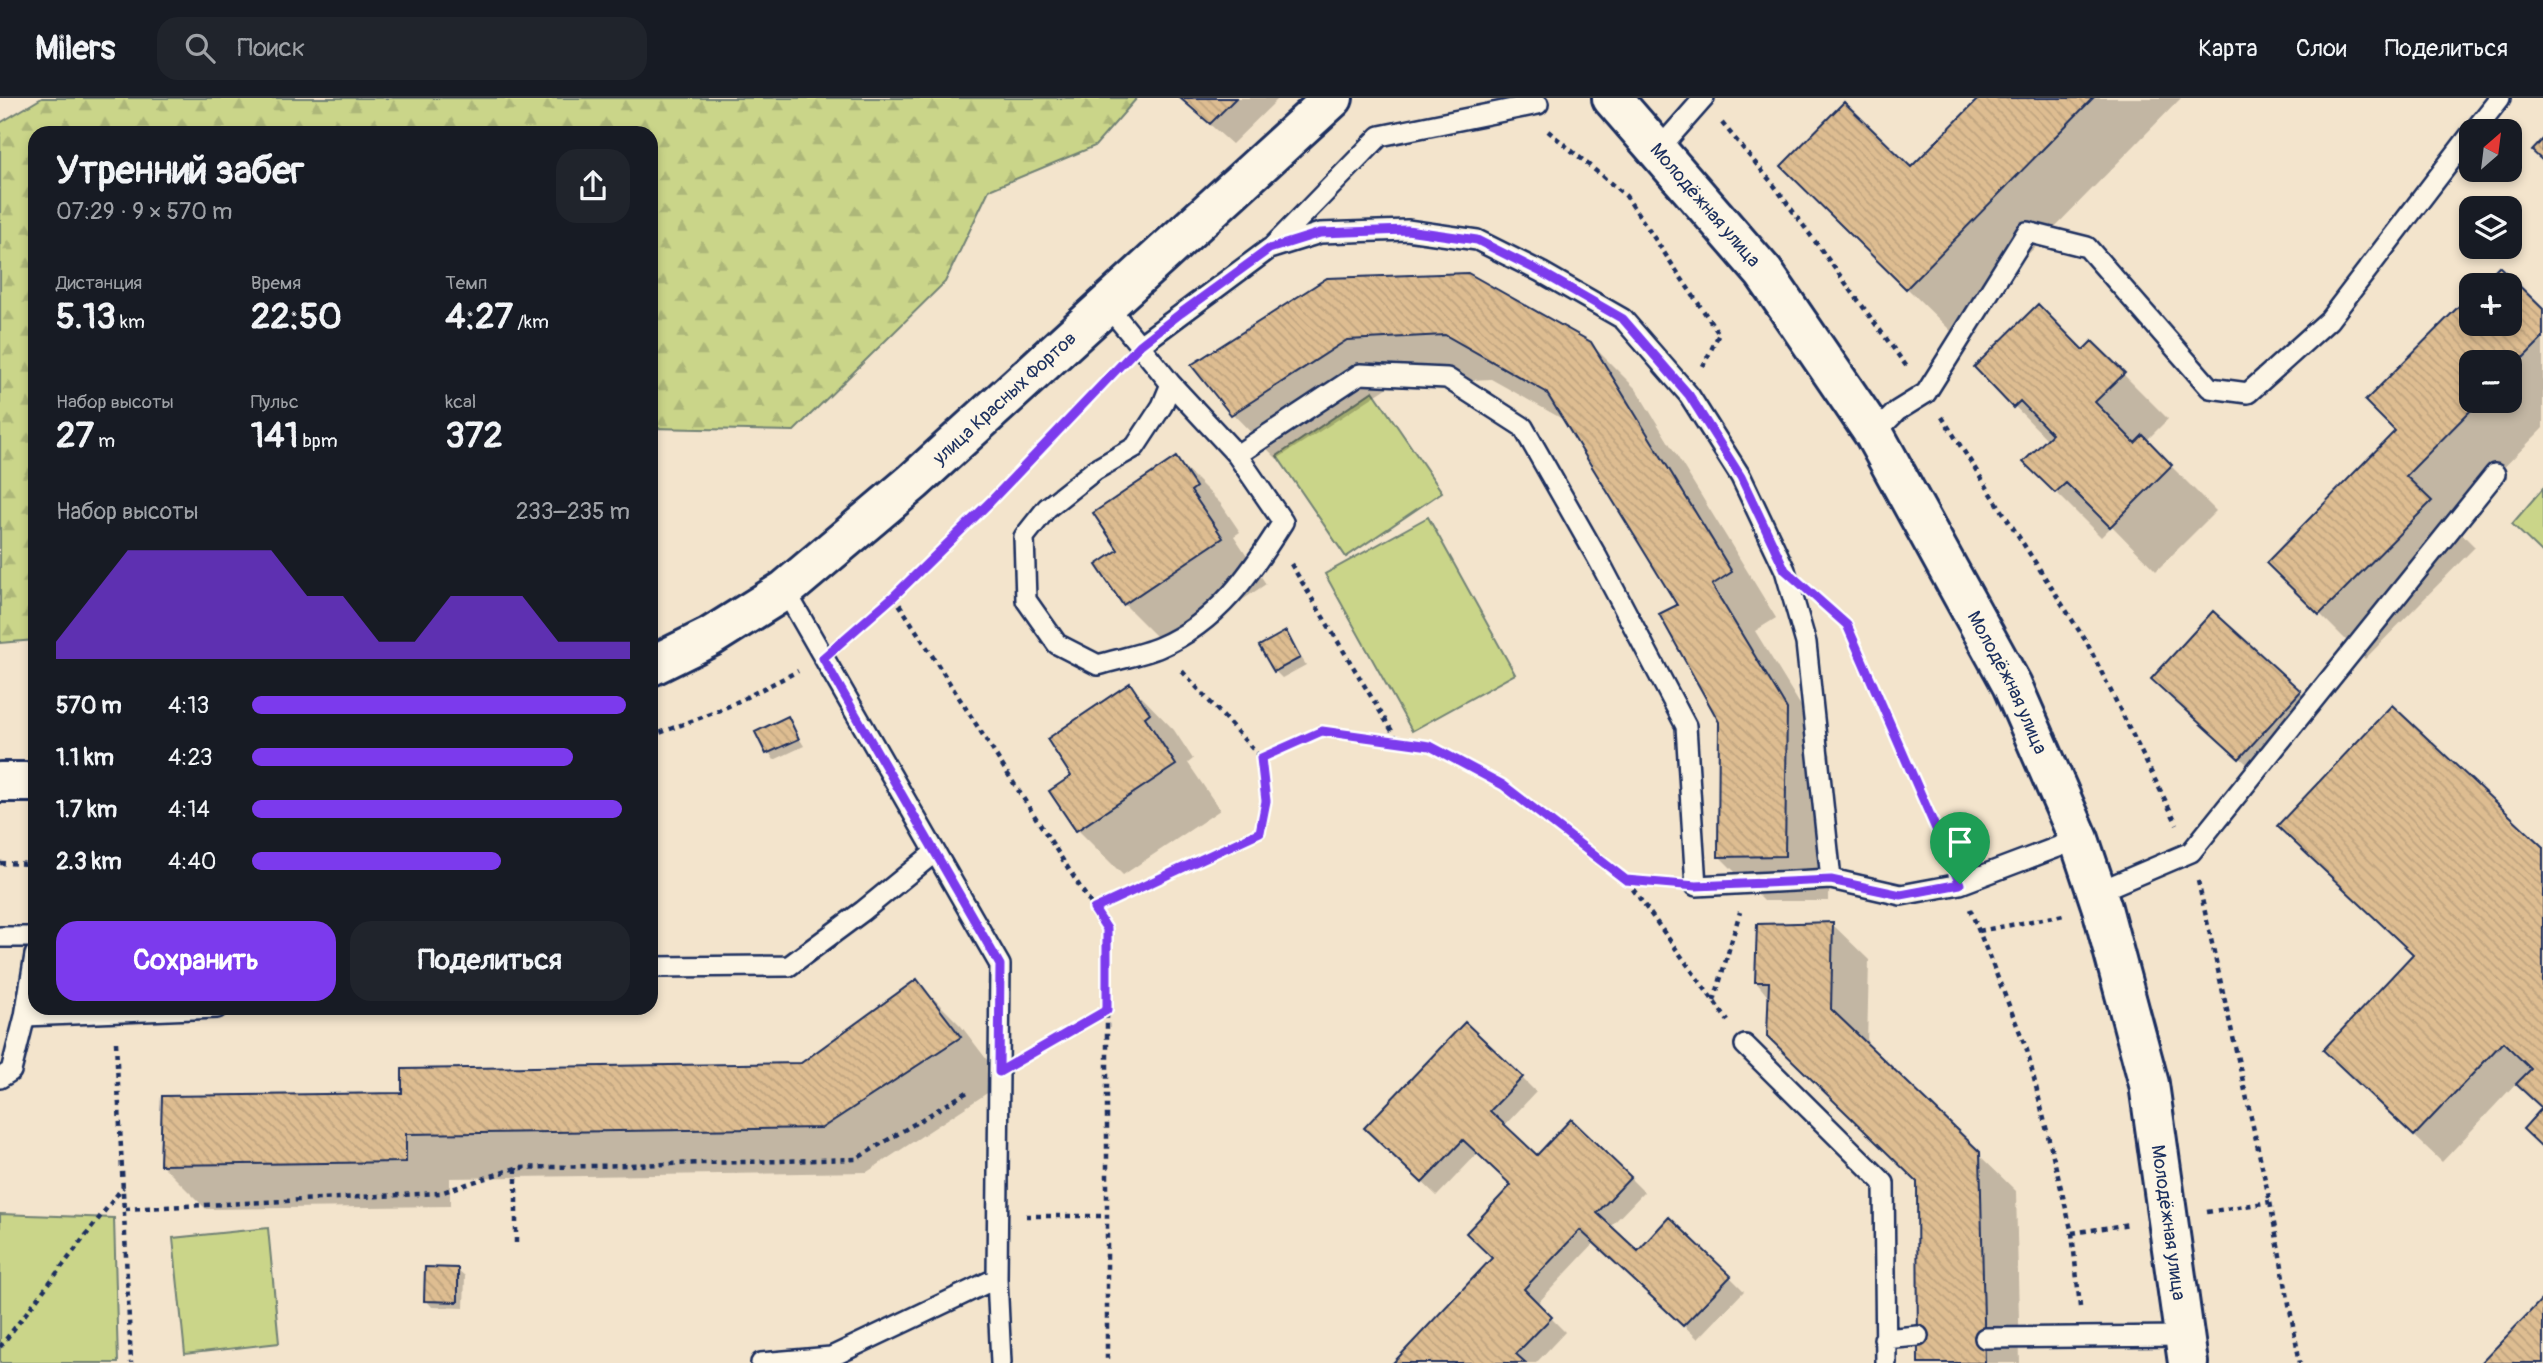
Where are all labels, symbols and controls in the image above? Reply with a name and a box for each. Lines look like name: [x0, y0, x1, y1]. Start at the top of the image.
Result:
search box: [157, 17, 647, 80]
text: Milers: [35, 28, 115, 69]
icon: search: [181, 29, 219, 67]
text: Поиск: [237, 32, 305, 64]
text: Карта: [2198, 34, 2258, 63]
text: Слои: [2296, 34, 2347, 63]
text: Поделиться: [2385, 34, 2508, 63]
north arrow: [2459, 119, 2522, 182]
map controls: [2459, 119, 2522, 413]
street label: Молодёжная улица: [1645, 138, 1766, 272]
text: Утренний забег: [56, 147, 304, 195]
button: share: [556, 149, 630, 223]
button: layers: [2459, 196, 2522, 259]
text: 07:29 · 9 × 570 m: [56, 197, 232, 226]
text: Дистанция: [56, 271, 142, 295]
text: Время: [251, 271, 301, 295]
text: Темп: [445, 271, 487, 295]
button: +: [2459, 273, 2522, 336]
text: 5.13: [56, 295, 116, 339]
text: 22:50: [251, 295, 342, 339]
text: 4:27: [445, 295, 513, 339]
text: km: [116, 310, 145, 334]
text: /km: [513, 310, 549, 334]
street label: улица Красных Фортов: [927, 326, 1082, 471]
button: −: [2459, 350, 2522, 413]
text: Набор высоты: [56, 390, 174, 414]
text: Пульс: [251, 390, 299, 414]
text: kcal: [445, 390, 476, 414]
text: 27: [56, 414, 94, 458]
text: 141: [251, 414, 298, 458]
text: 372: [445, 414, 503, 458]
text: m: [94, 429, 115, 453]
text: bpm: [298, 429, 338, 453]
text: Набор высоты: [56, 497, 198, 526]
text: 233–235 m: [516, 497, 630, 526]
street label: Молодёжная улица: [1962, 607, 2053, 758]
text: 570 m: [56, 691, 122, 720]
text: 4:13: [168, 691, 209, 720]
text: 1.1 km: [56, 743, 114, 772]
text: 4:23: [168, 743, 212, 772]
text: 1.7 km: [56, 795, 117, 824]
text: 4:14: [168, 795, 210, 824]
pin: [1930, 812, 1990, 884]
icon: arrive: [1941, 823, 1979, 861]
text: 2.3 km: [56, 847, 122, 876]
text: 4:40: [168, 847, 217, 876]
button: Сохранить: [56, 921, 336, 1001]
button: Поделиться: [350, 921, 630, 1001]
street label: Молодёжная улица: [2146, 1143, 2191, 1302]

